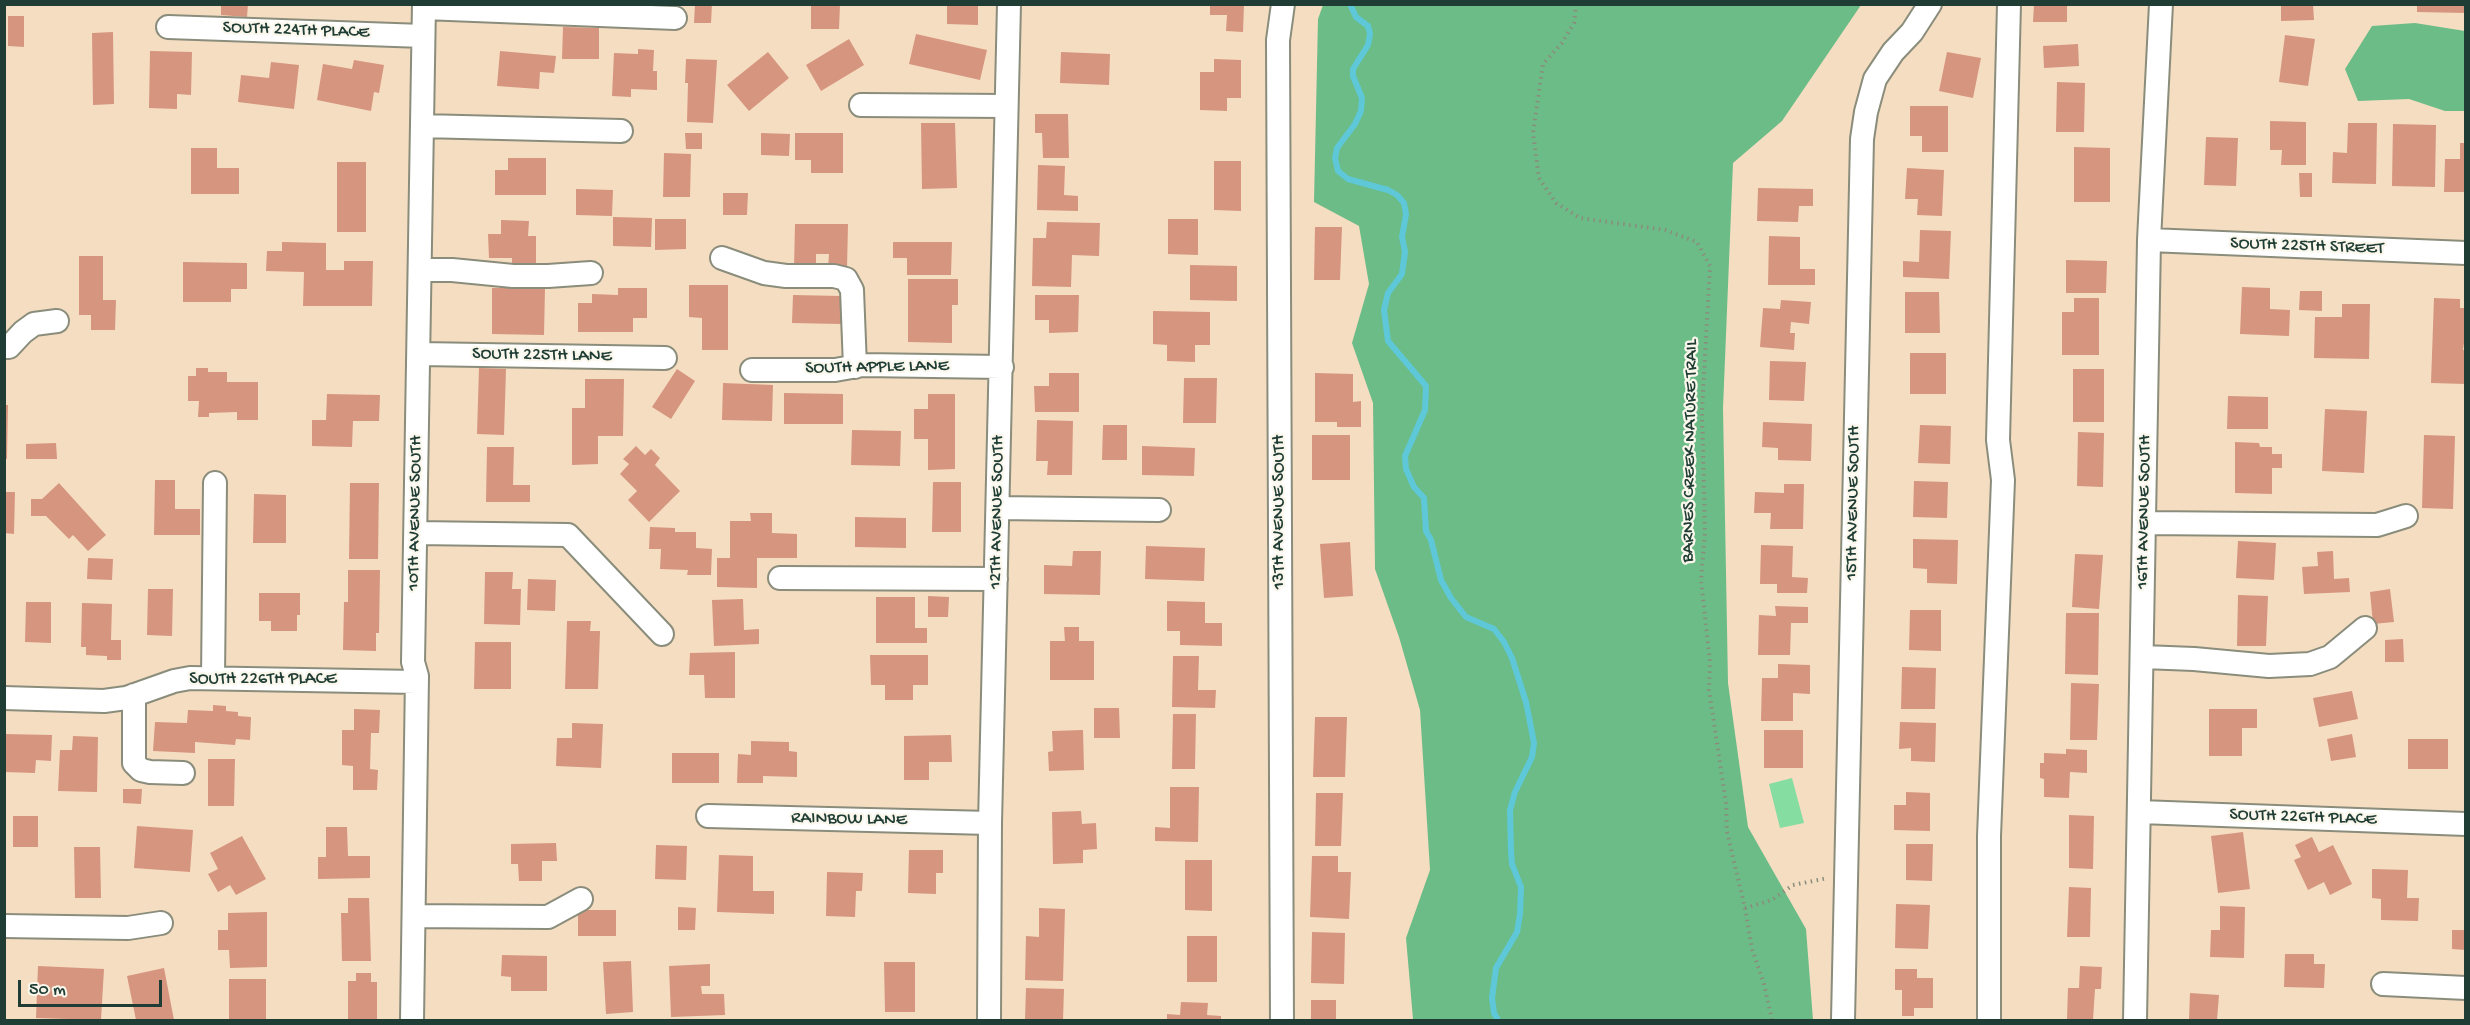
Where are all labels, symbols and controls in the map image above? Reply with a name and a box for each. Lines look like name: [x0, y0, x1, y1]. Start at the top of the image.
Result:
street label: SOUTH 224TH PLACE: [222, 18, 370, 44]
street label: SOUTH 225TH STREET: [2230, 234, 2384, 260]
street label: BARNES CREEK NATURE TRAIL: [1678, 339, 1704, 563]
street label: SOUTH 225TH LANE: [472, 344, 612, 368]
street label: SOUTH APPLE LANE: [805, 356, 949, 380]
street label: 15TH AVENUE SOUTH: [1842, 426, 1866, 580]
street label: 10TH AVENUE SOUTH: [404, 435, 428, 591]
street label: 12TH AVENUE SOUTH: [986, 435, 1010, 589]
street label: 13TH AVENUE SOUTH: [1269, 435, 1291, 589]
street label: 16TH AVENUE SOUTH: [2133, 435, 2157, 589]
street label: SOUTH 226TH PLACE: [189, 669, 337, 691]
street label: SOUTH 226TH PLACE: [2229, 805, 2377, 831]
street label: RAINBOW LANE: [791, 808, 907, 832]
scale bar: [21, 968, 165, 1006]
text: 50 m: [29, 980, 66, 1001]

